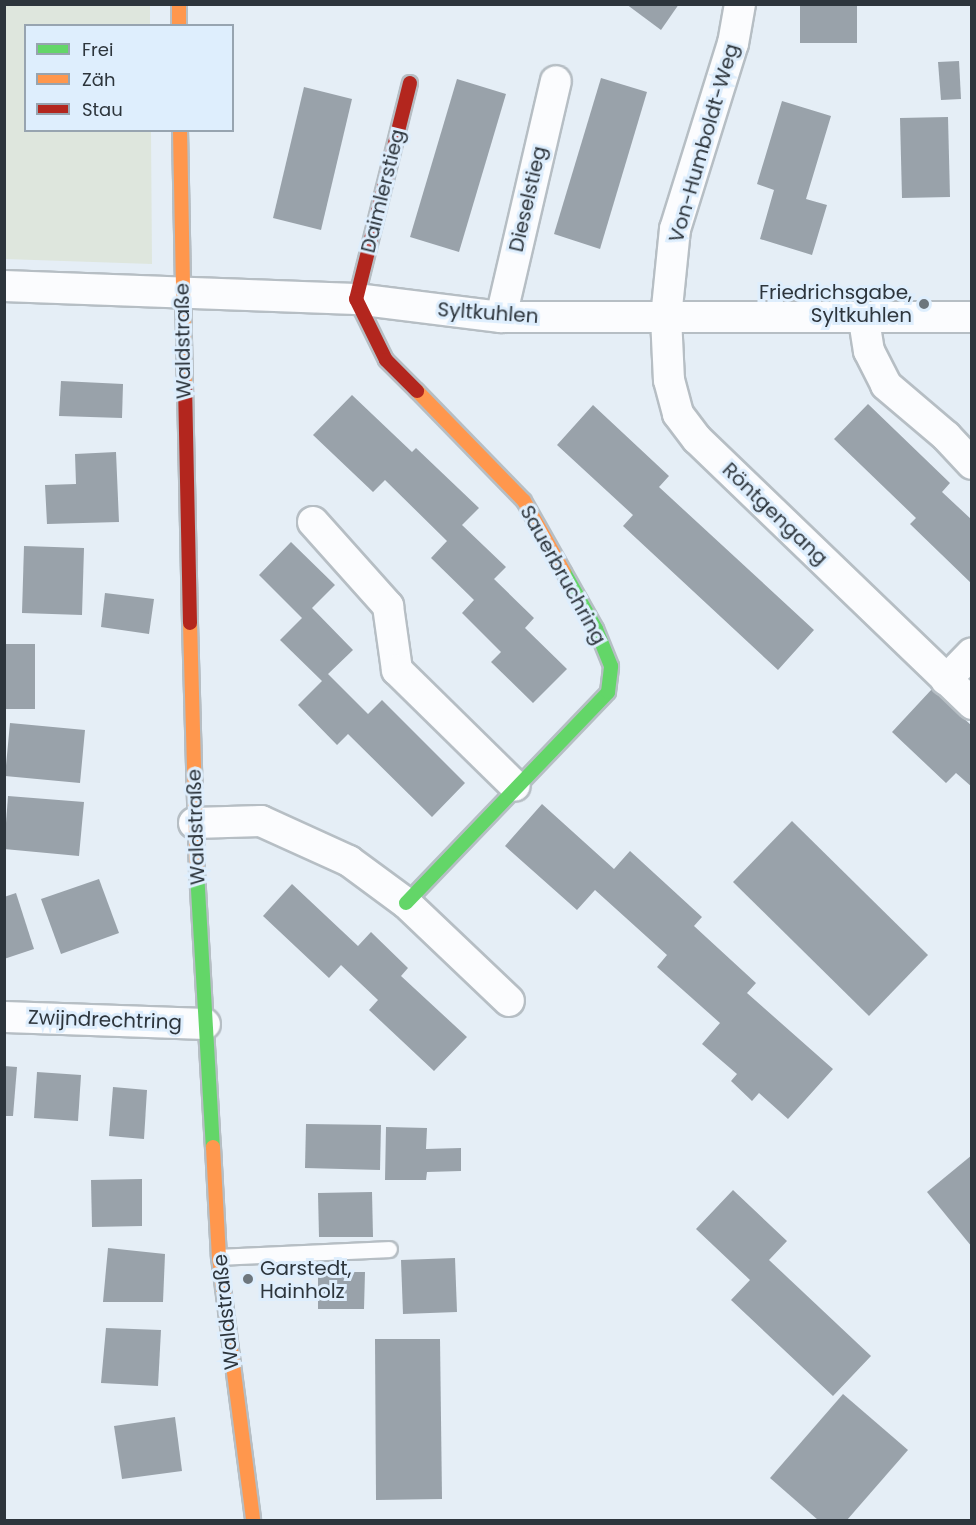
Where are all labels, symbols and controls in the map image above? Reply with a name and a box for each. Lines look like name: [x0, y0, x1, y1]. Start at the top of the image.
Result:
legend: [24, 24, 234, 132]
text: Frei: [82, 37, 113, 62]
street label: Von-Humboldt-Weg: [664, 41, 744, 245]
text: Zäh: [82, 67, 115, 92]
text: Stau: [82, 97, 123, 122]
street label: Daimlerstieg: [356, 127, 410, 255]
street label: Dieselstieg: [504, 144, 552, 254]
place label: Friedrichsgabe, Syltkuhlen: [759, 280, 912, 327]
street label: Waldstraße: [170, 283, 196, 399]
street label: Syltkuhlen: [437, 297, 539, 329]
marker: Friedrichsgabe, Syltkuhlen: [917, 297, 931, 311]
street label: Röntgengang: [717, 458, 833, 570]
street label: Sauerbruchring: [515, 501, 611, 649]
street label: Waldstraße: [182, 769, 210, 885]
street label: Zwijndrechtring: [28, 1005, 182, 1035]
street label: Waldstraße: [208, 1253, 244, 1371]
place label: Garstedt, Hainholz: [260, 1256, 351, 1303]
marker: Garstedt, Hainholz: [241, 1272, 255, 1286]

